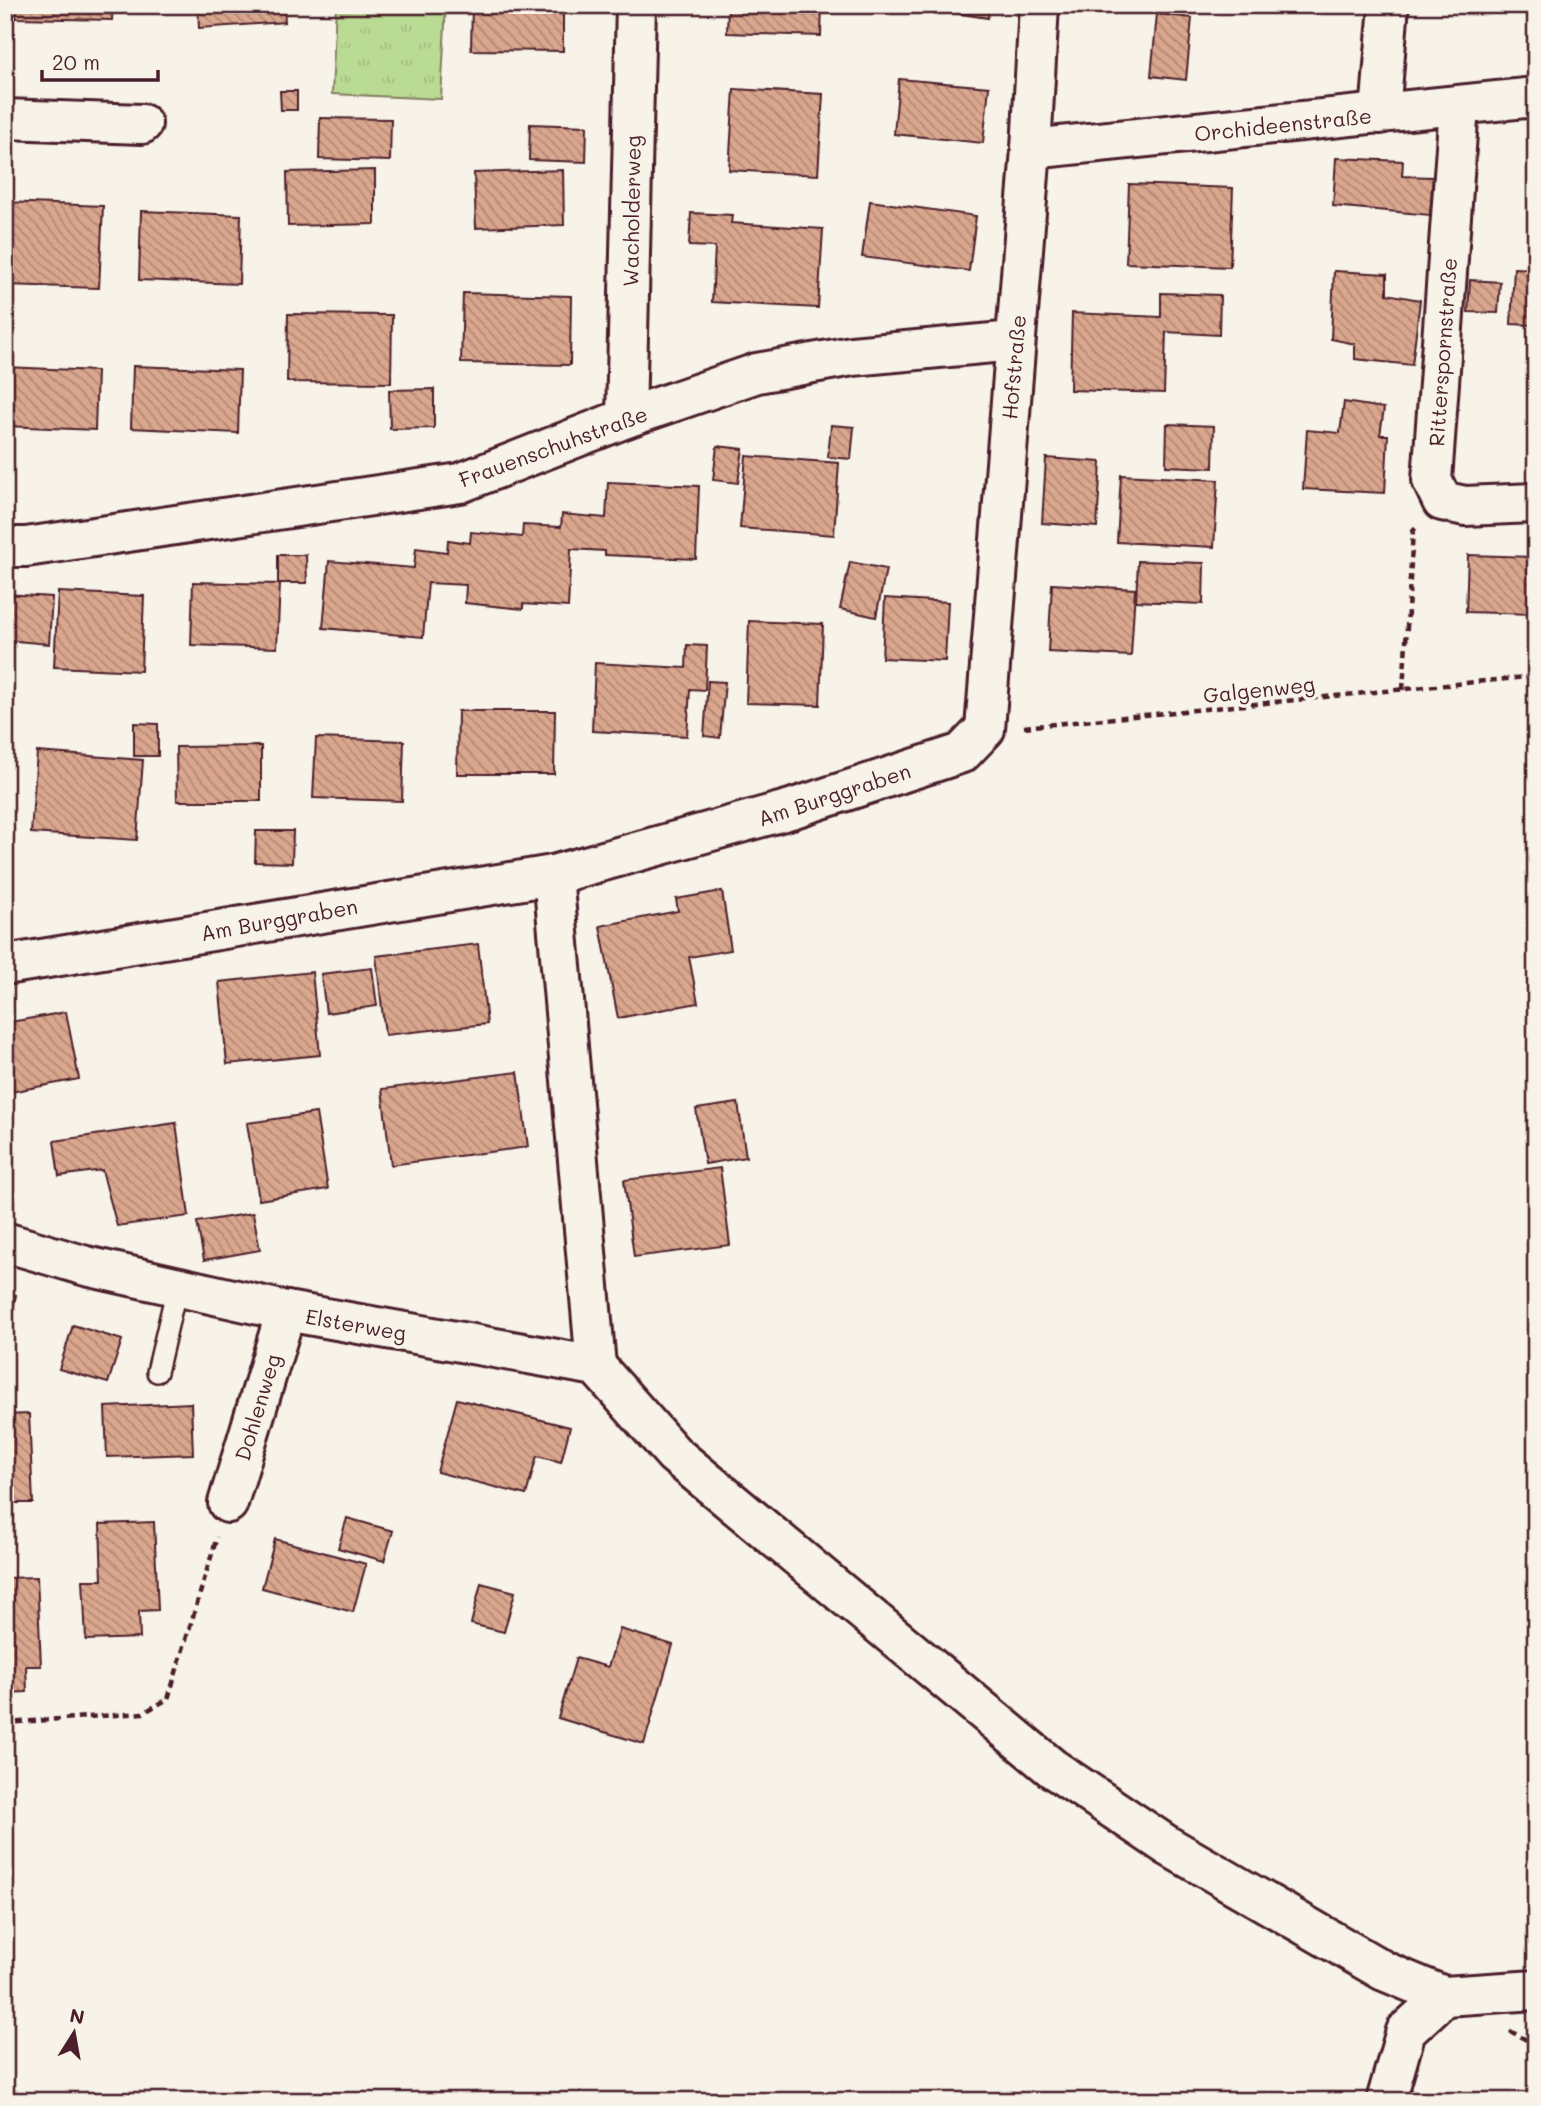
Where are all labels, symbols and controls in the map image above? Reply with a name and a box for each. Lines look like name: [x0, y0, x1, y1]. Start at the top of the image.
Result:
scale bar: [42, 38, 158, 82]
text: 20 m: [52, 48, 100, 75]
street label: Orchideenstraße: [1193, 101, 1373, 147]
street label: Wacholderweg: [616, 135, 646, 287]
street label: Ritterspornstraße: [1422, 257, 1462, 447]
street label: Hofstraße: [995, 314, 1031, 420]
street label: Frauenschuhstraße: [455, 399, 651, 493]
street label: Galgenweg: [1202, 670, 1316, 708]
street label: Am Burggraben: [754, 757, 914, 831]
street label: Am Burggraben: [198, 892, 360, 946]
street label: Elsterweg: [304, 1302, 408, 1346]
street label: Dohlenweg: [228, 1350, 286, 1464]
north arrow: [38, 1997, 108, 2068]
text: N: [68, 2002, 87, 2029]

